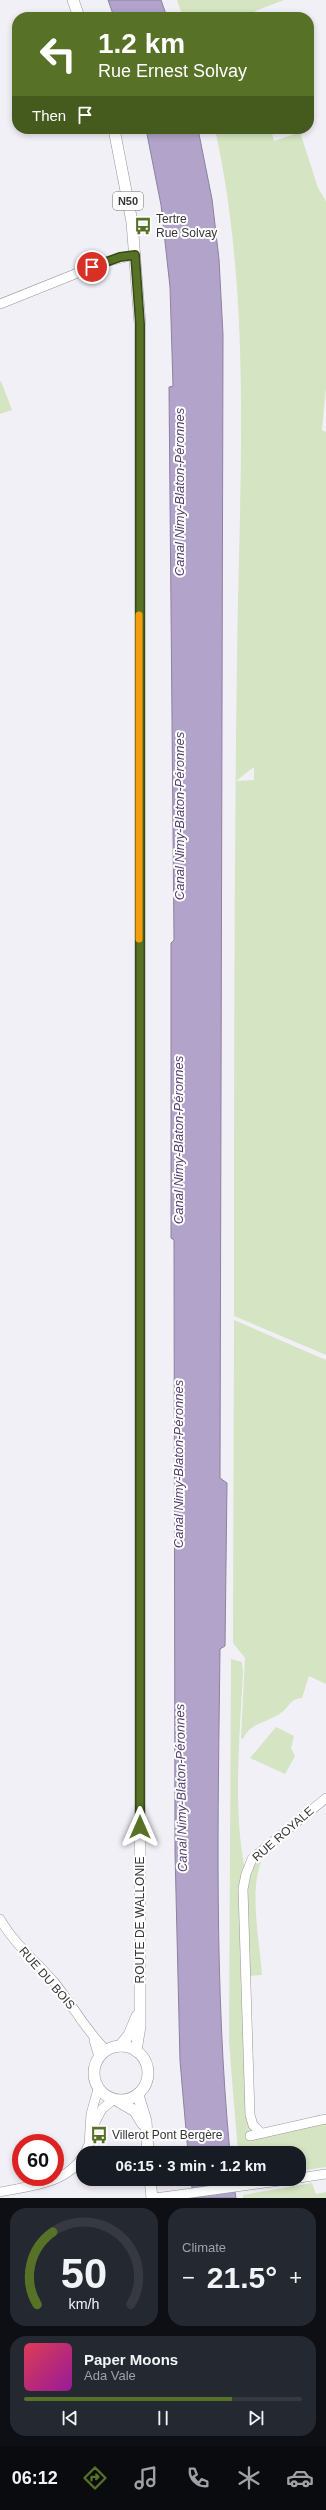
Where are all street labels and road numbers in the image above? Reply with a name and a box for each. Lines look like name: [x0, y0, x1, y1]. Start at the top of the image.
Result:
road number: N50: [113, 192, 143, 210]
street label: RUE ROYALE: [250, 1804, 316, 1864]
street label: ROUTE DE WALLONIE: [133, 1857, 147, 1983]
street label: RUE DU BOIS: [16, 1944, 78, 2012]

